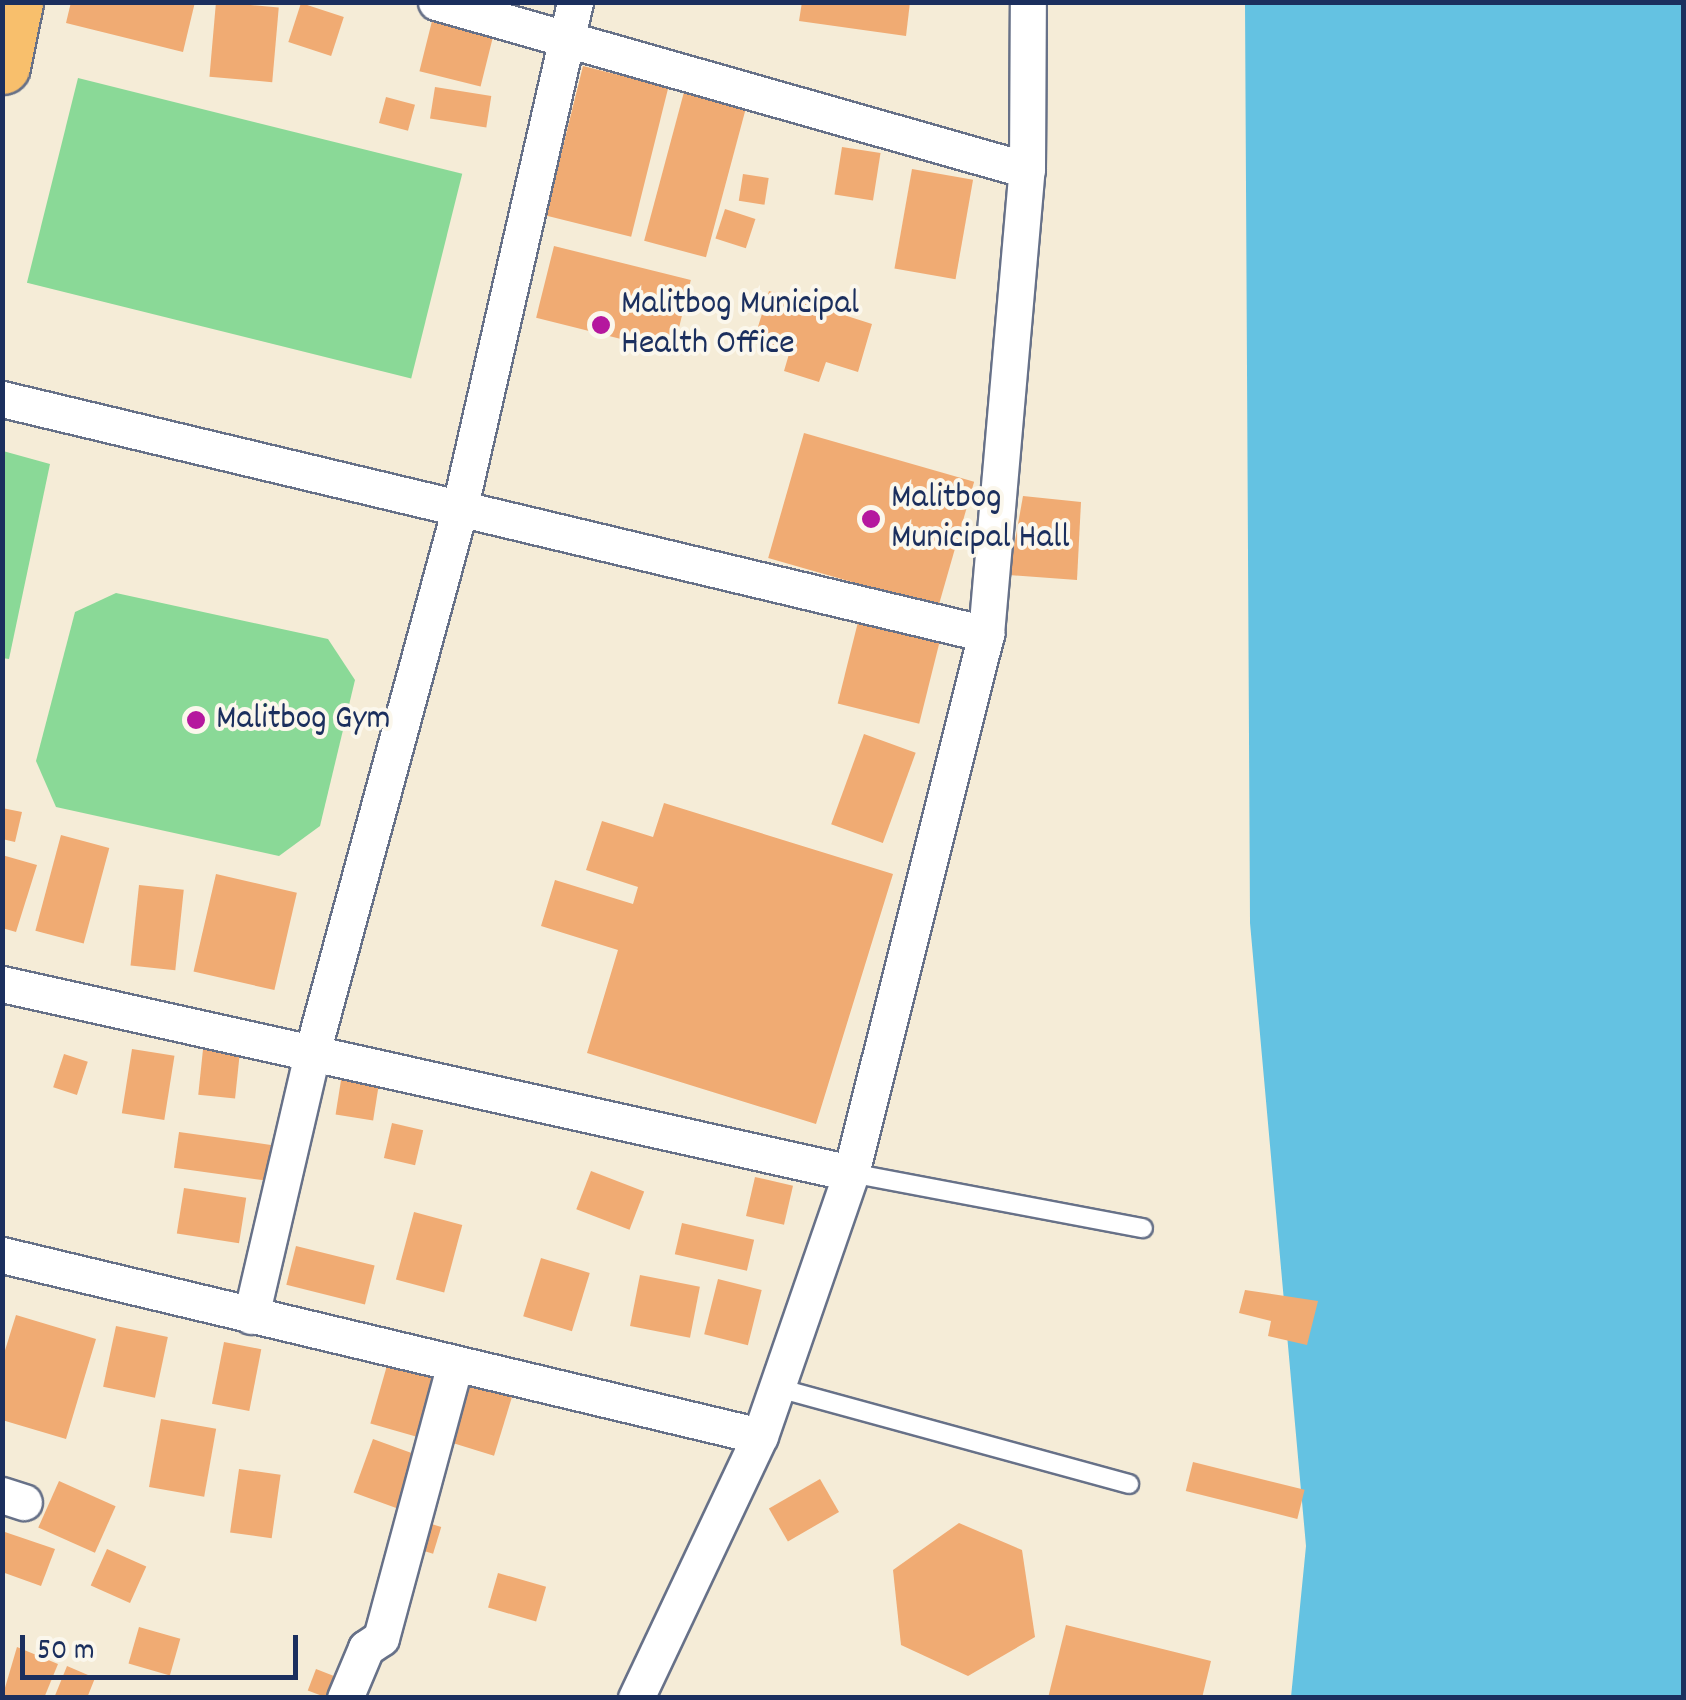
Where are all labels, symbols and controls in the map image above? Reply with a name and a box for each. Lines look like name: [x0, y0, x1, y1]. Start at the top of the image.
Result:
place label: Malitbog Municipal Health Office: [621, 284, 859, 366]
marker: Malitbog Municipal Health Office: [590, 314, 612, 336]
place label: Malitbog Municipal Hall: [891, 478, 1070, 560]
marker: Malitbog Municipal Hall: [860, 508, 882, 530]
place label: Malitbog Gym: [216, 699, 391, 741]
marker: Malitbog Gym: [185, 709, 207, 731]
scale bar: [25, 1615, 302, 1677]
text: 50 m: [37, 1631, 95, 1674]

